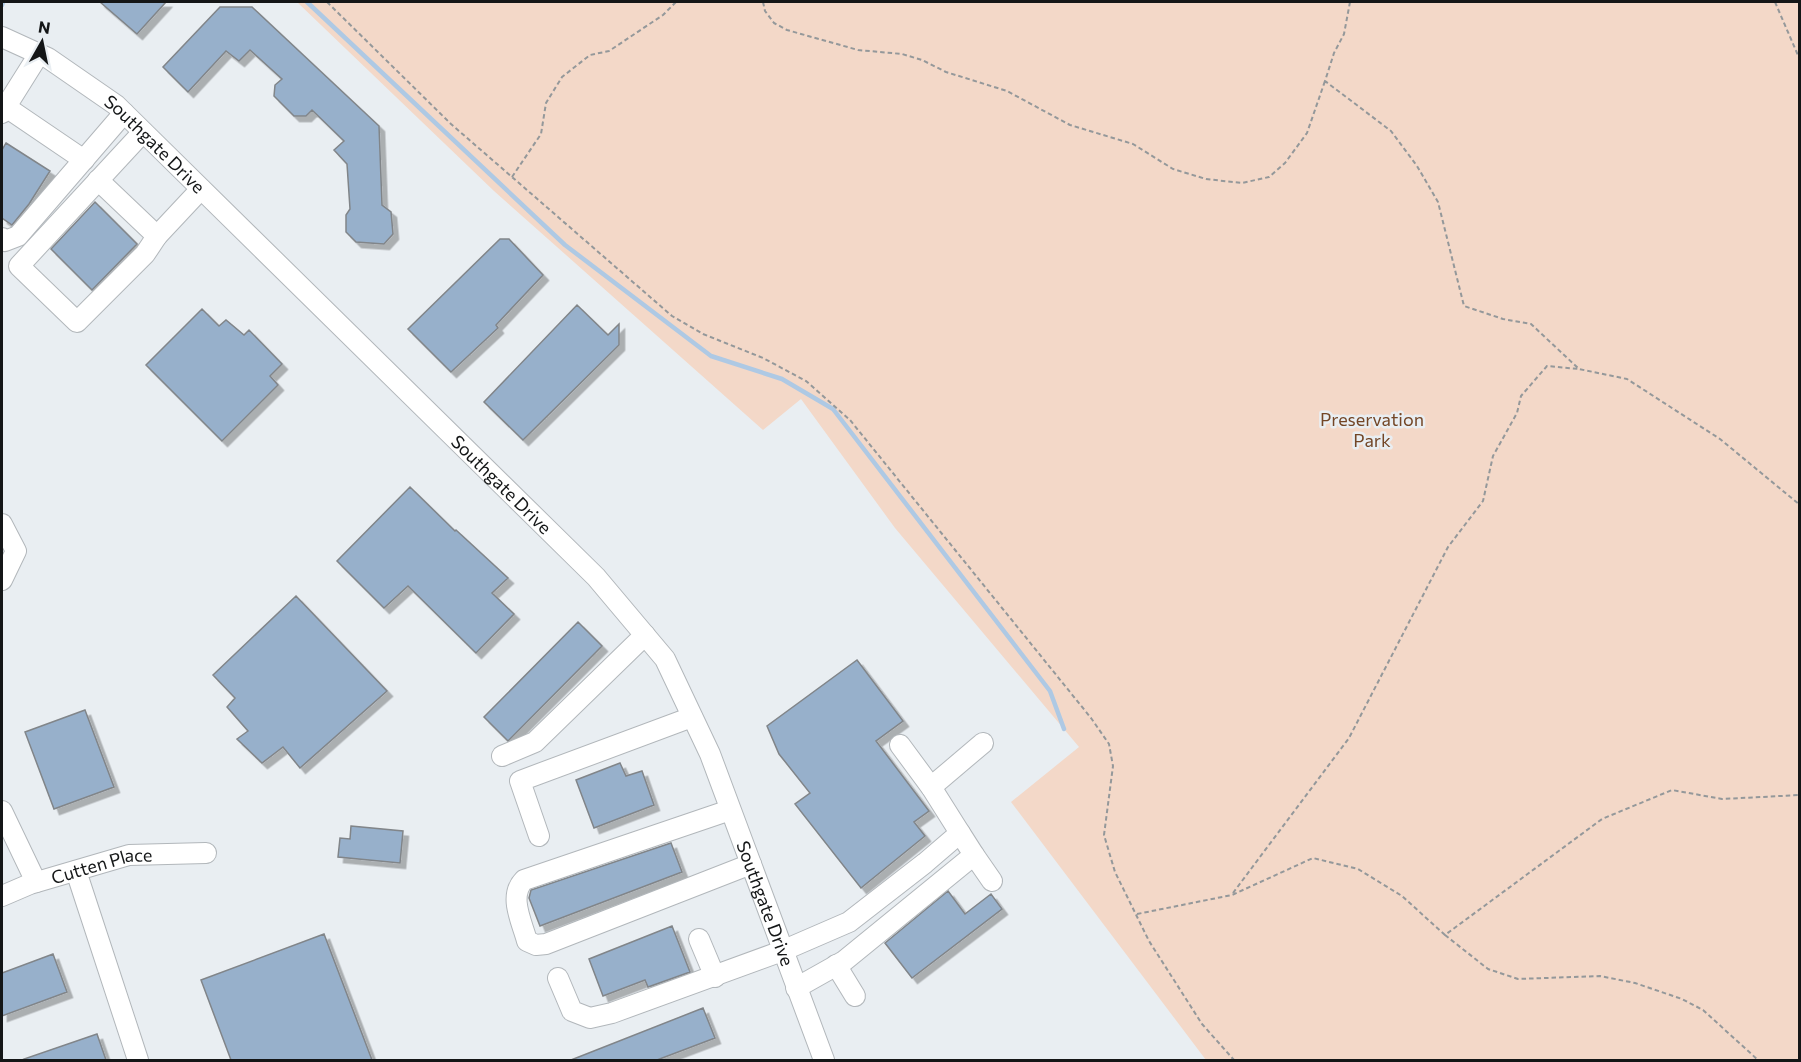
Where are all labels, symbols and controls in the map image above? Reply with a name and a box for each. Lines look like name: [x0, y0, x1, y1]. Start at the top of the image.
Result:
north arrow: [12, 12, 72, 72]
text: N: [37, 16, 52, 37]
street label: Southgate Drive: [101, 90, 210, 197]
park label: Preservation Park: [1320, 408, 1424, 451]
street label: Southgate Drive: [447, 430, 556, 538]
street label: Southgate Drive: [732, 838, 799, 969]
street label: Cutten Place: [49, 843, 153, 888]

